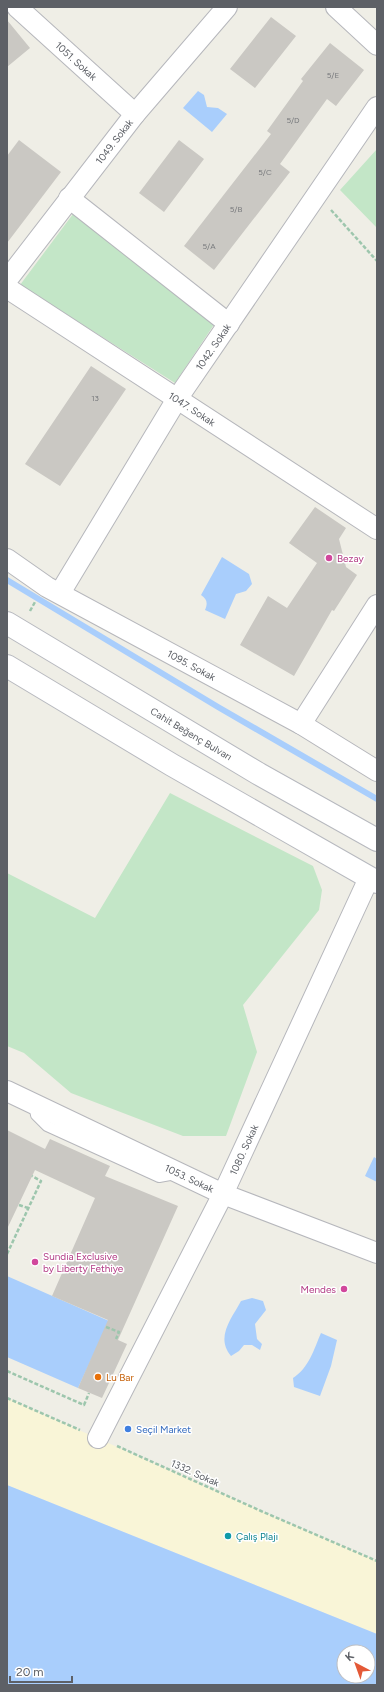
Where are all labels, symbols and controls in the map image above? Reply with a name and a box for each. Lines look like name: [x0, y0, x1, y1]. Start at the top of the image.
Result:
street label: 1051. Sokak: [53, 39, 100, 83]
house number: 5/E: [327, 70, 339, 80]
house number: 5/D: [286, 115, 300, 125]
street label: 1049. Sokak: [92, 116, 135, 167]
house number: 5/C: [258, 167, 272, 177]
house number: 5/B: [230, 204, 242, 214]
house number: 5/A: [202, 241, 216, 251]
street label: 1042. Sokak: [192, 321, 233, 372]
street label: 1047. Sokak: [166, 389, 218, 429]
house number: 13: [91, 393, 99, 403]
place label: Bezay: [337, 552, 365, 565]
marker: Bezay: [324, 553, 334, 563]
street label: 1095. Sokak: [165, 647, 218, 683]
street label: Cahit Beğenç Bulvarı: [148, 704, 235, 763]
street label: 1080. Sokak: [226, 1122, 261, 1177]
street label: 1053. Sokak: [163, 1161, 216, 1195]
place label: Sundia Exclusive by Liberty Fethiye: [43, 1250, 124, 1275]
marker: Sundia Exclusive by Liberty Fethiye: [30, 1257, 40, 1267]
place label: Mendes: [301, 1283, 336, 1296]
marker: Mendes: [339, 1284, 349, 1294]
place label: Lu Bar: [106, 1371, 134, 1384]
marker: Lu Bar: [93, 1372, 103, 1382]
place label: Seçil Market: [136, 1423, 191, 1436]
marker: Seçil Market: [123, 1424, 133, 1434]
street label: 1332. Sokak: [169, 1457, 221, 1490]
place label: Çalış Plajı: [236, 1530, 278, 1543]
marker: Çalış Plajı: [223, 1531, 233, 1541]
north arrow: [336, 1644, 376, 1684]
text: K: [343, 1649, 357, 1664]
scale bar: [10, 1658, 72, 1684]
text: 20 m: [16, 1665, 44, 1679]

